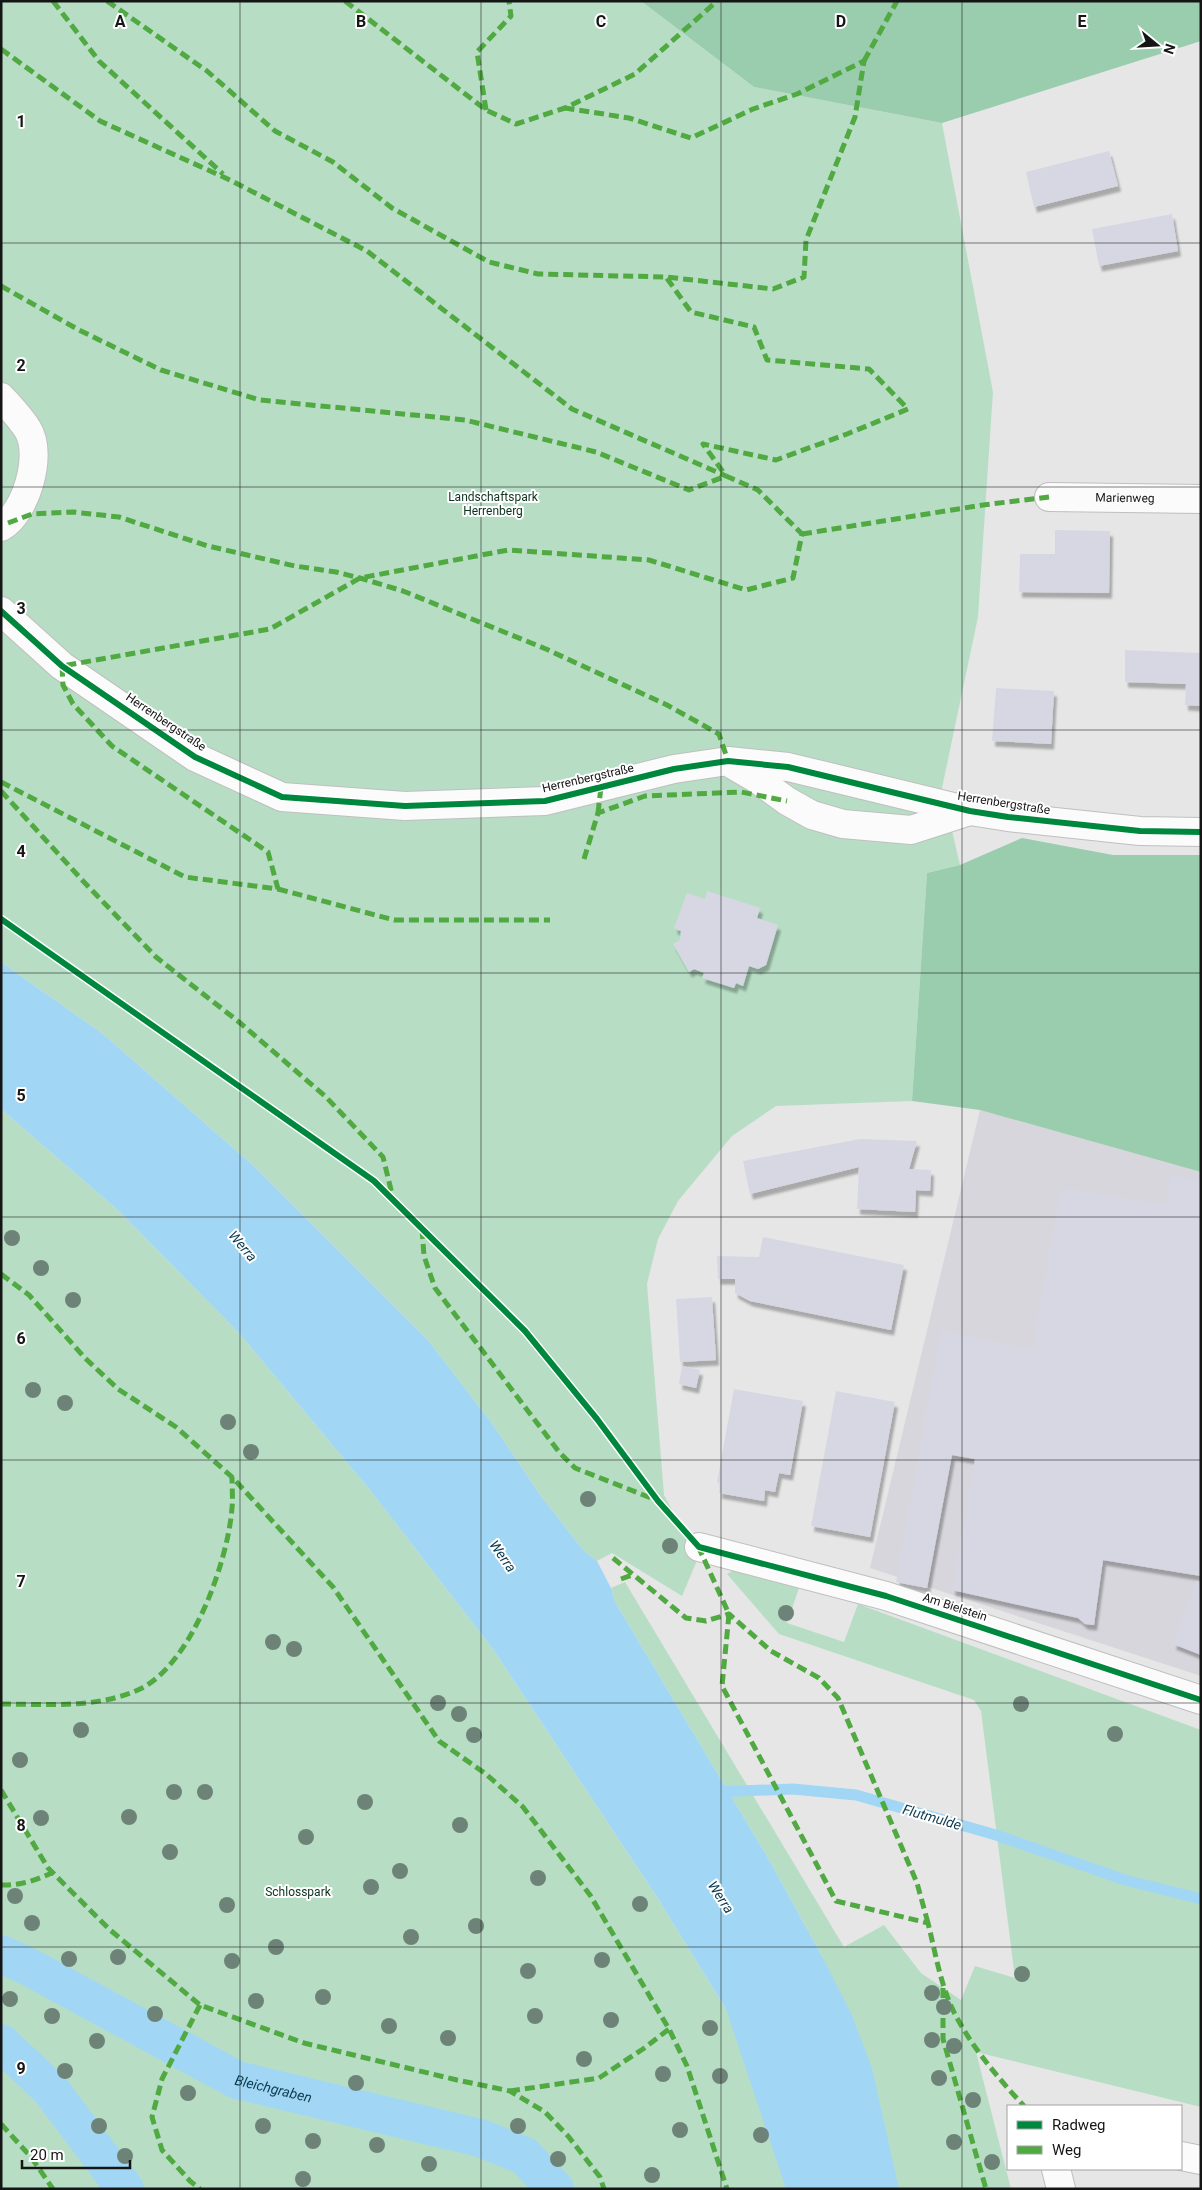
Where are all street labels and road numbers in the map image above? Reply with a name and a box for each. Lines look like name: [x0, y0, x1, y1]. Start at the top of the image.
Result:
street label: Marienweg: [1095, 491, 1155, 505]
street label: Herrenbergstraße: [123, 690, 209, 754]
street label: Herrenbergstraße: [541, 761, 635, 795]
street label: Herrenbergstraße: [957, 789, 1051, 817]
street label: Am Bielstein: [921, 1590, 989, 1624]

